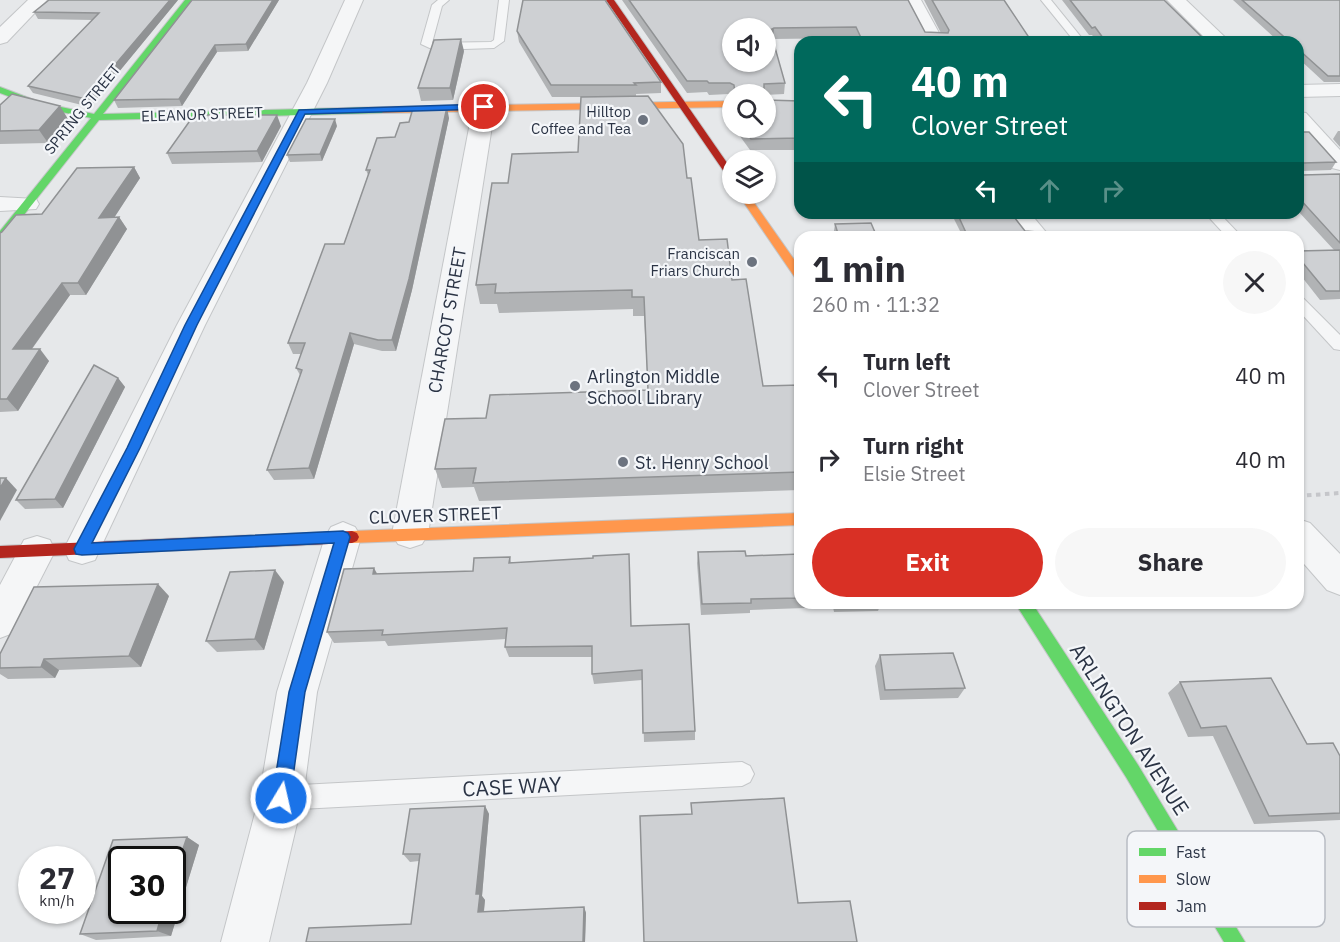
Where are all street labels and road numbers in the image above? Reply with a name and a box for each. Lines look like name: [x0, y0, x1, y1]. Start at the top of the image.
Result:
street label: SPRING STREET: [40, 60, 124, 158]
street label: ELEANOR STREET: [141, 102, 264, 126]
street label: CHARCOT STREET: [423, 245, 471, 395]
street label: CLOVER STREET: [368, 501, 502, 529]
street label: ARLINGTON AVENUE: [1064, 638, 1196, 820]
street label: CASE WAY: [462, 769, 563, 803]

